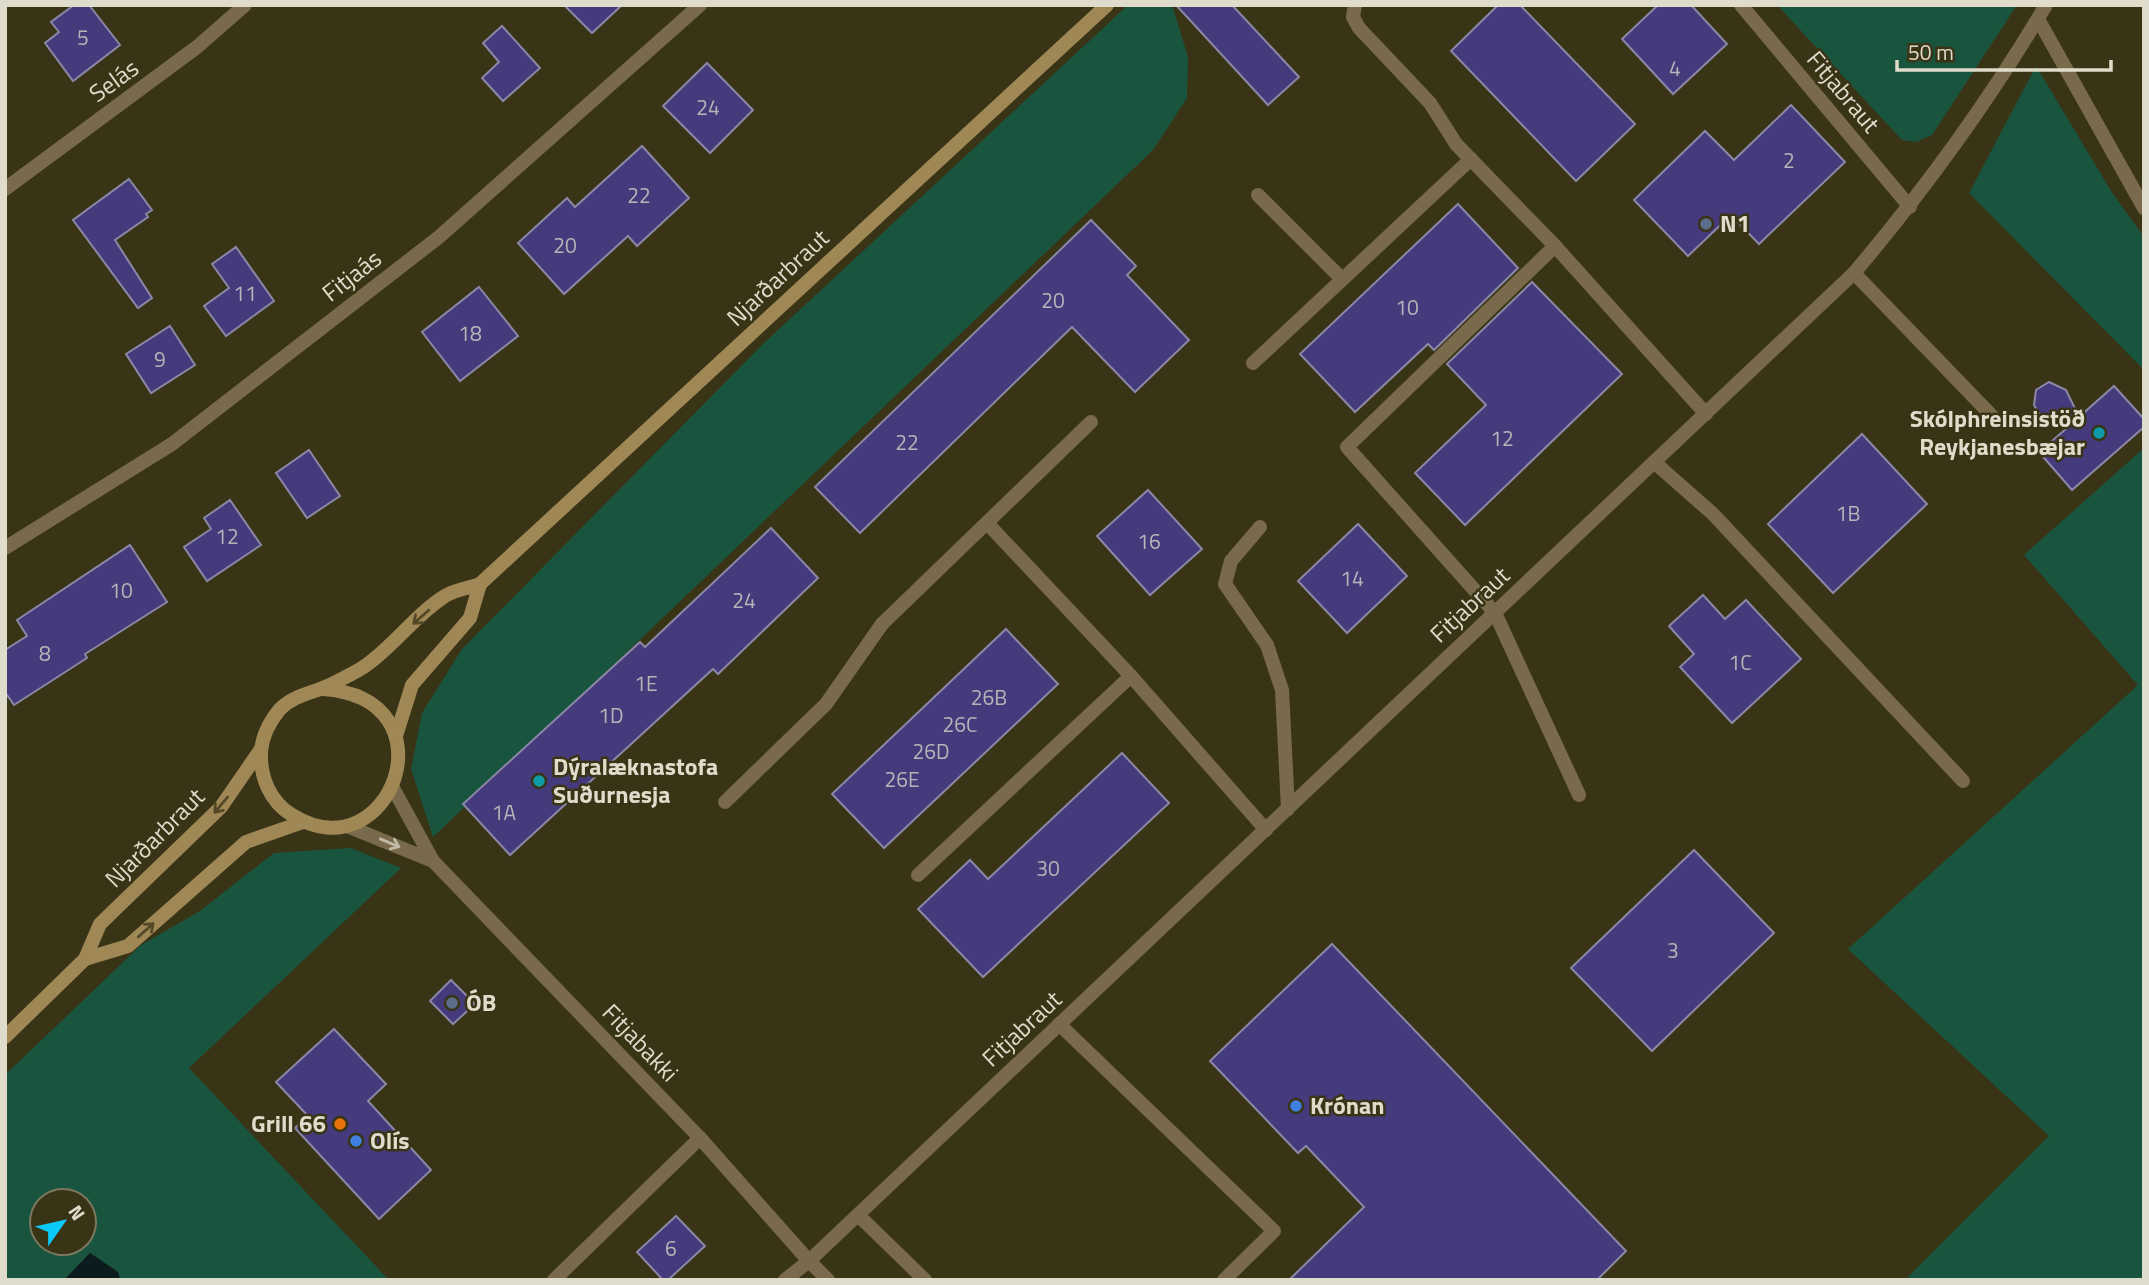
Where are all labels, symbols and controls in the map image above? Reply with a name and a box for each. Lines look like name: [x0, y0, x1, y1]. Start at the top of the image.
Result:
house number: 5: [77, 21, 89, 53]
scale bar: [1897, 28, 2110, 72]
text: 50 m: [1908, 36, 1954, 68]
street label: Fitjabraut: [1799, 42, 1889, 141]
street label: Selás: [81, 50, 146, 111]
house number: 4: [1669, 52, 1681, 84]
house number: 24: [696, 91, 720, 123]
house number: 2: [1783, 144, 1795, 176]
house number: 22: [627, 179, 651, 211]
place label: N1: [1720, 205, 1750, 241]
marker: N1: [1698, 216, 1714, 232]
street label: Njarðarbraut: [718, 220, 837, 334]
house number: 20: [553, 229, 577, 261]
street label: Fitjaás: [314, 240, 389, 310]
house number: 11: [233, 277, 257, 309]
house number: 20: [1041, 284, 1065, 316]
house number: 10: [1395, 291, 1419, 323]
house number: 18: [458, 317, 482, 349]
house number: 9: [154, 343, 166, 375]
place label: Skólphreinsistöð Reykjanesbæjar: [1910, 400, 2085, 464]
house number: 12: [1490, 422, 1514, 454]
marker: Skólphreinsistöð Reykjanesbæjar: [2091, 425, 2107, 441]
house number: 22: [895, 426, 919, 458]
house number: 1B: [1836, 497, 1860, 529]
house number: 12: [215, 520, 239, 552]
house number: 16: [1137, 525, 1161, 557]
street label: Fitjabraut: [1421, 557, 1518, 651]
house number: 14: [1340, 562, 1364, 594]
house number: 10: [109, 574, 133, 606]
house number: 24: [732, 584, 756, 616]
one-way arrow: [413, 609, 431, 625]
house number: 8: [39, 637, 51, 669]
house number: 1C: [1728, 646, 1752, 678]
house number: 1E: [634, 667, 658, 699]
house number: 26B: [971, 681, 1007, 713]
house number: 1D: [598, 699, 624, 731]
house number: 26C: [943, 708, 977, 740]
house number: 26D: [912, 735, 950, 767]
place label: Dýralæknastofa Suðurnesja: [553, 748, 718, 812]
house number: 26E: [884, 763, 920, 795]
marker: Dýralæknastofa Suðurnesja: [531, 773, 547, 789]
street label: Njarðarbraut: [96, 779, 213, 895]
one-way arrow: [213, 795, 229, 813]
house number: 1A: [492, 796, 517, 828]
one-way arrow: [379, 838, 400, 851]
house number: 30: [1036, 852, 1060, 884]
one-way arrow: [137, 922, 154, 939]
house number: 3: [1667, 934, 1679, 966]
street label: Fitjabraut: [973, 981, 1070, 1075]
place label: ÓB: [466, 984, 496, 1020]
marker: ÓB: [444, 995, 460, 1011]
street label: Fitjabakki: [594, 995, 687, 1090]
place label: Krónan: [1310, 1087, 1385, 1123]
marker: Krónan: [1288, 1098, 1304, 1114]
place label: Grill 66: [251, 1105, 326, 1141]
marker: Grill 66: [332, 1116, 348, 1132]
place label: Olís: [370, 1122, 410, 1158]
marker: Olís: [348, 1133, 364, 1149]
north arrow: [28, 1187, 98, 1257]
text: N: [62, 1199, 93, 1226]
house number: 6: [665, 1232, 677, 1264]

